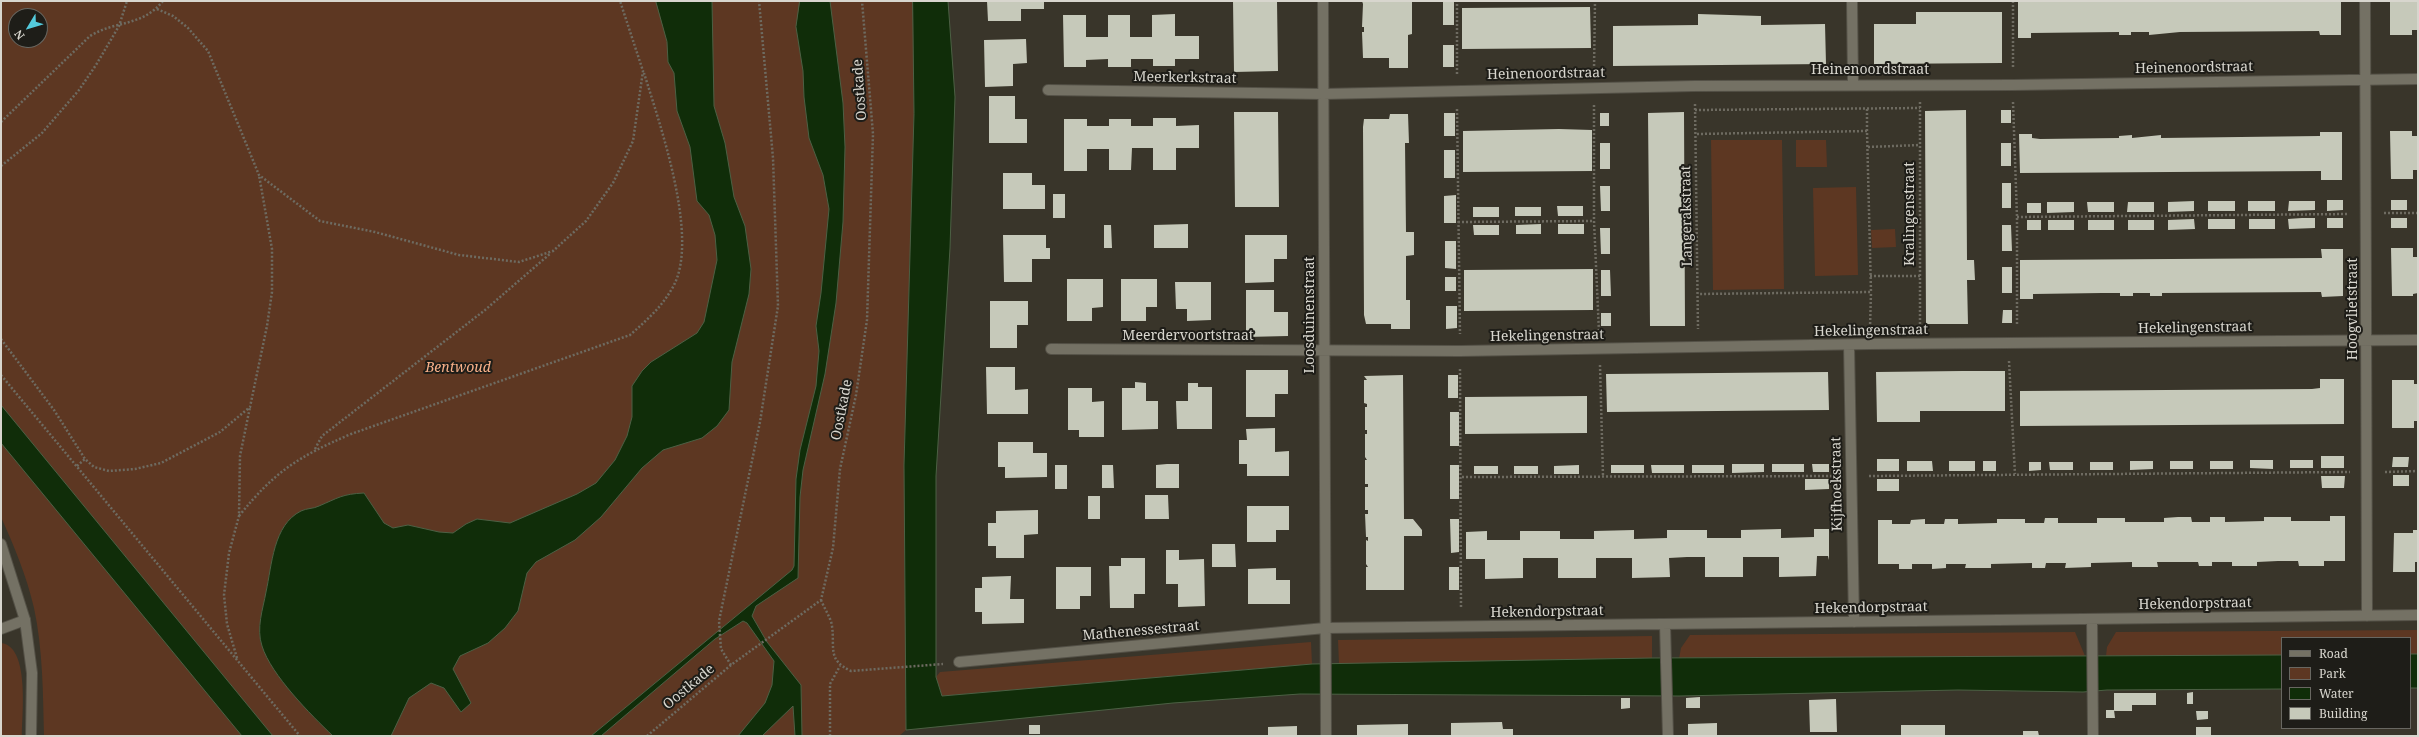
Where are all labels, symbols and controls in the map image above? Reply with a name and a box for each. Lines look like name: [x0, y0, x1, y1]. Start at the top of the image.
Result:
north arrow: [8, 8, 48, 48]
text: N: [10, 27, 28, 43]
street label: Oostkade: [849, 59, 871, 121]
street label: Heinenoordstraat: [2135, 59, 2253, 77]
street label: Heinenoordstraat: [1811, 62, 1929, 78]
street label: Heinenoordstraat: [1487, 65, 1605, 83]
street label: Meerkerkstraat: [1133, 69, 1237, 87]
street label: Kralingenstraat: [1902, 162, 1918, 266]
street label: Langerakstraat: [1678, 165, 1696, 267]
street label: Loosduinenstraat: [1302, 257, 1318, 373]
street label: Hoogvlietstraat: [2345, 258, 2361, 360]
street label: Hekelingenstraat: [2138, 319, 2252, 337]
street label: Hekelingenstraat: [1814, 322, 1928, 340]
street label: Hekelingenstraat: [1490, 327, 1604, 345]
street label: Meerdervoortstraat: [1122, 328, 1254, 344]
park label: Bentwoud: [425, 360, 491, 376]
street label: Oostkade: [828, 378, 856, 442]
street label: Kijfhoekstraat: [1828, 437, 1846, 531]
street label: Hekendorpstraat: [2138, 595, 2252, 613]
street label: Hekendorpstraat: [1814, 599, 1928, 617]
street label: Hekendorpstraat: [1490, 603, 1604, 621]
street label: Mathenessestraat: [1082, 618, 1200, 644]
legend: [2281, 637, 2411, 729]
text: Road: [2319, 645, 2348, 662]
street label: Oostkade: [660, 661, 718, 713]
text: Park: [2319, 665, 2346, 682]
text: Water: [2319, 685, 2354, 702]
text: Building: [2319, 705, 2367, 722]

